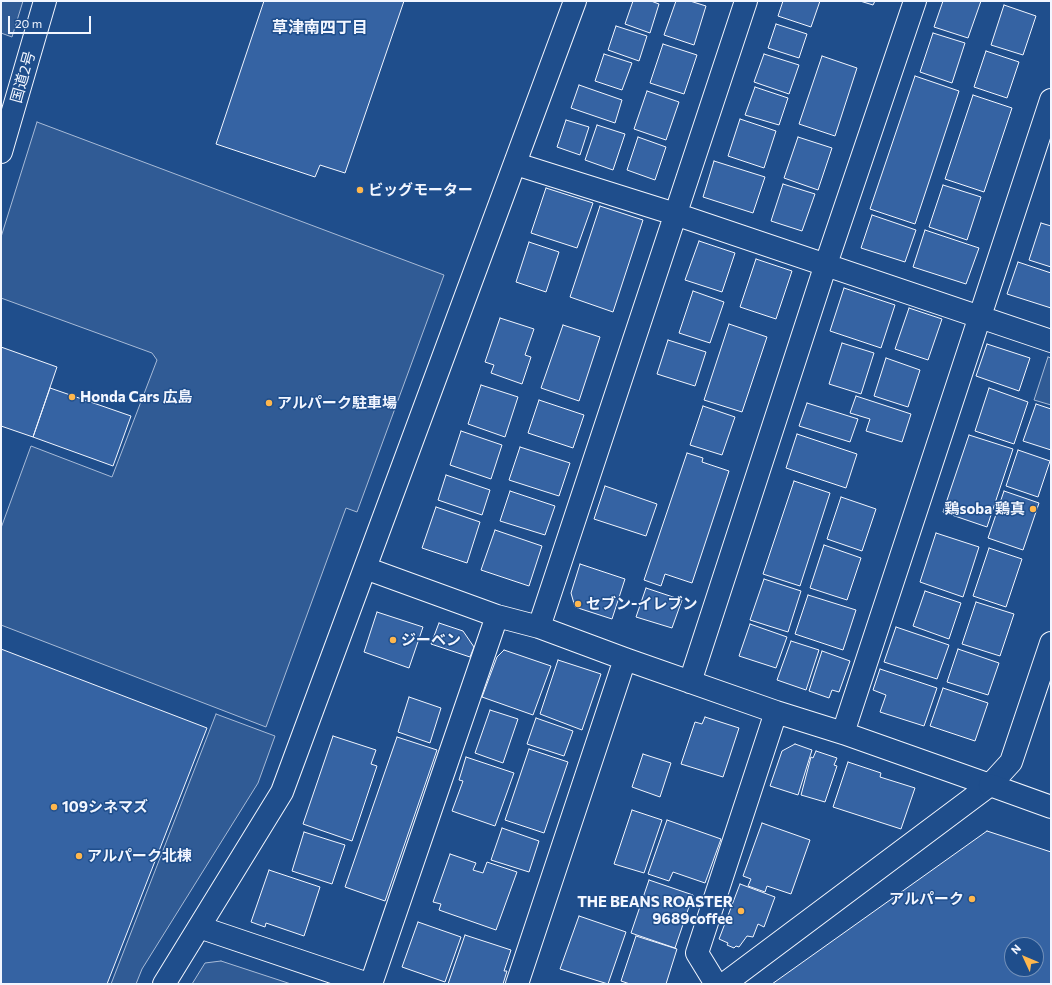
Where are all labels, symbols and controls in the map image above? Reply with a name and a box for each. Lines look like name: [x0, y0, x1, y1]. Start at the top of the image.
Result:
scale bar: [10, 8, 93, 34]
text: 20 m: [15, 16, 42, 30]
district label: 草津南四丁目: [272, 18, 368, 38]
street label: 国道2号: [7, 49, 39, 105]
place label: ビッグモーター: [368, 181, 473, 199]
marker: ビッグモーター: [355, 185, 365, 195]
place label: Honda Cars 広島: [80, 388, 192, 406]
marker: Honda Cars 広島: [67, 392, 77, 402]
place label: アルパーク駐車場: [277, 394, 397, 412]
marker: アルパーク駐車場: [264, 398, 274, 408]
place label: 鶏soba 鶏真: [944, 500, 1025, 518]
marker: 鶏soba 鶏真: [1028, 504, 1038, 514]
place label: セブン-イレブン: [586, 595, 697, 613]
marker: セブン-イレブン: [573, 599, 583, 609]
place label: ジーベン: [401, 631, 461, 649]
marker: ジーベン: [388, 635, 398, 645]
place label: 109シネマズ: [62, 798, 148, 816]
marker: 109シネマズ: [49, 802, 59, 812]
place label: アルパーク北棟: [87, 847, 192, 865]
marker: アルパーク北棟: [74, 851, 84, 861]
place label: アルパーク: [889, 890, 964, 908]
place label: THE BEANS ROASTER 9689coffee: [577, 893, 733, 928]
marker: アルパーク: [967, 894, 977, 904]
marker: THE BEANS ROASTER 9689coffee: [736, 906, 746, 916]
north arrow: [1004, 937, 1044, 977]
text: N: [1008, 942, 1023, 957]

